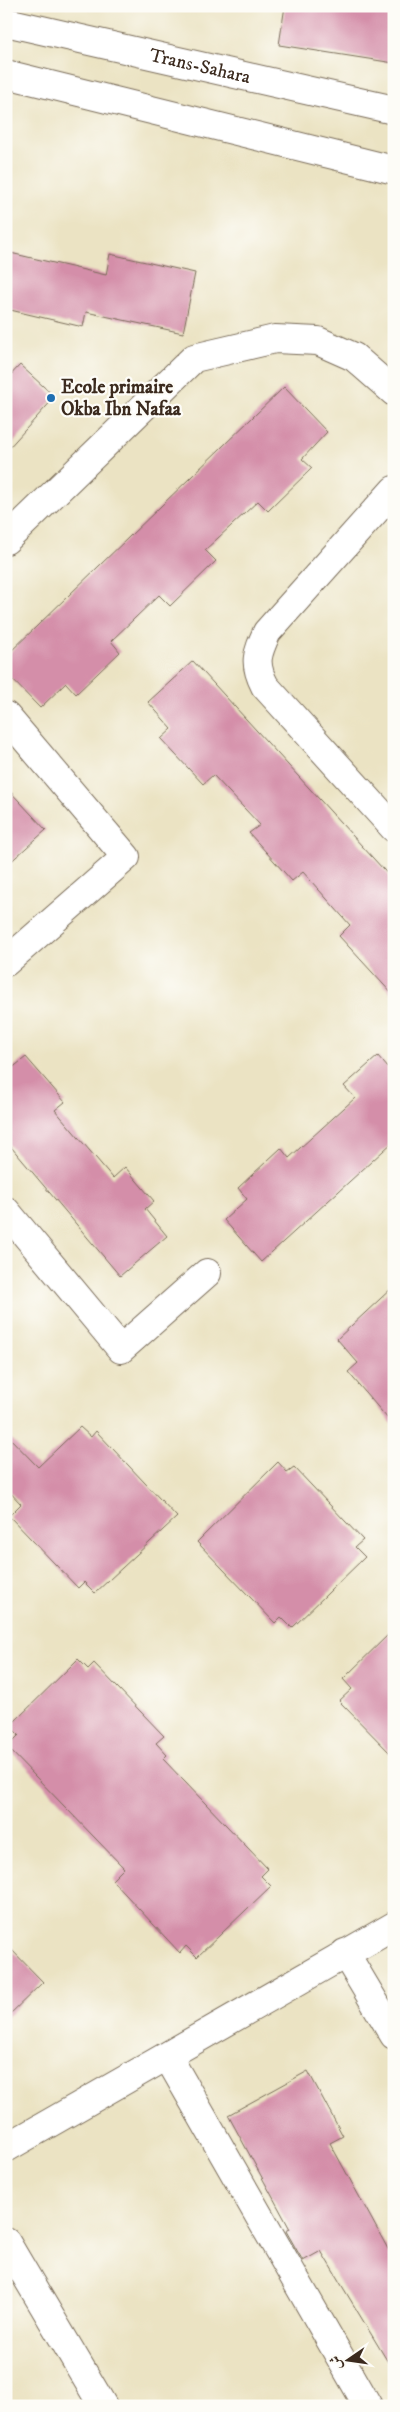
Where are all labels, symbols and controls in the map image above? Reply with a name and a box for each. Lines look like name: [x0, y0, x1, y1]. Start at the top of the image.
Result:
street label: Trans-Sahara: [147, 43, 253, 89]
place label: Ecole primaire Okba Ibn Nafaa: [61, 376, 182, 421]
marker: Ecole primaire Okba Ibn Nafaa: [45, 392, 57, 404]
north arrow: [322, 2334, 372, 2384]
text: ش: [326, 2354, 347, 2371]

